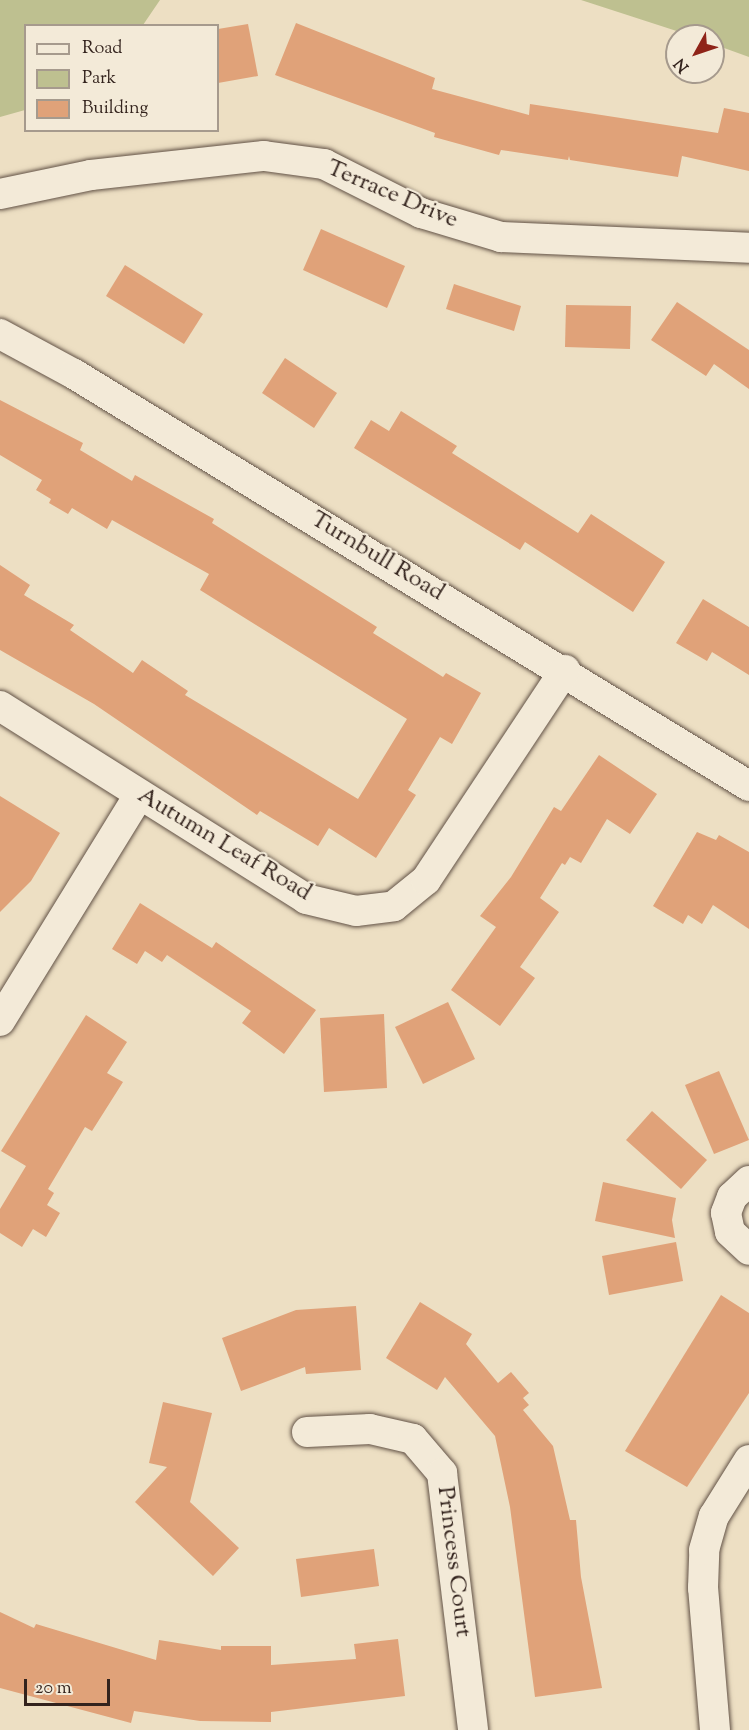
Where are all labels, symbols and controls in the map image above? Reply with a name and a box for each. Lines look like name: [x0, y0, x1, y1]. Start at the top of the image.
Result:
legend: [24, 24, 219, 132]
north arrow: [665, 24, 725, 84]
text: Road: [82, 36, 122, 62]
text: N: [669, 52, 695, 77]
text: Park: [82, 66, 116, 92]
text: Building: [82, 96, 148, 122]
street label: Terrace Drive: [322, 154, 462, 236]
street label: Turnbull Road: [305, 506, 449, 608]
street label: Autumn Leaf Road: [132, 782, 316, 908]
street label: Princess Court: [429, 1485, 477, 1639]
scale bar: [27, 1667, 112, 1705]
text: 20 m: [35, 1676, 72, 1702]

